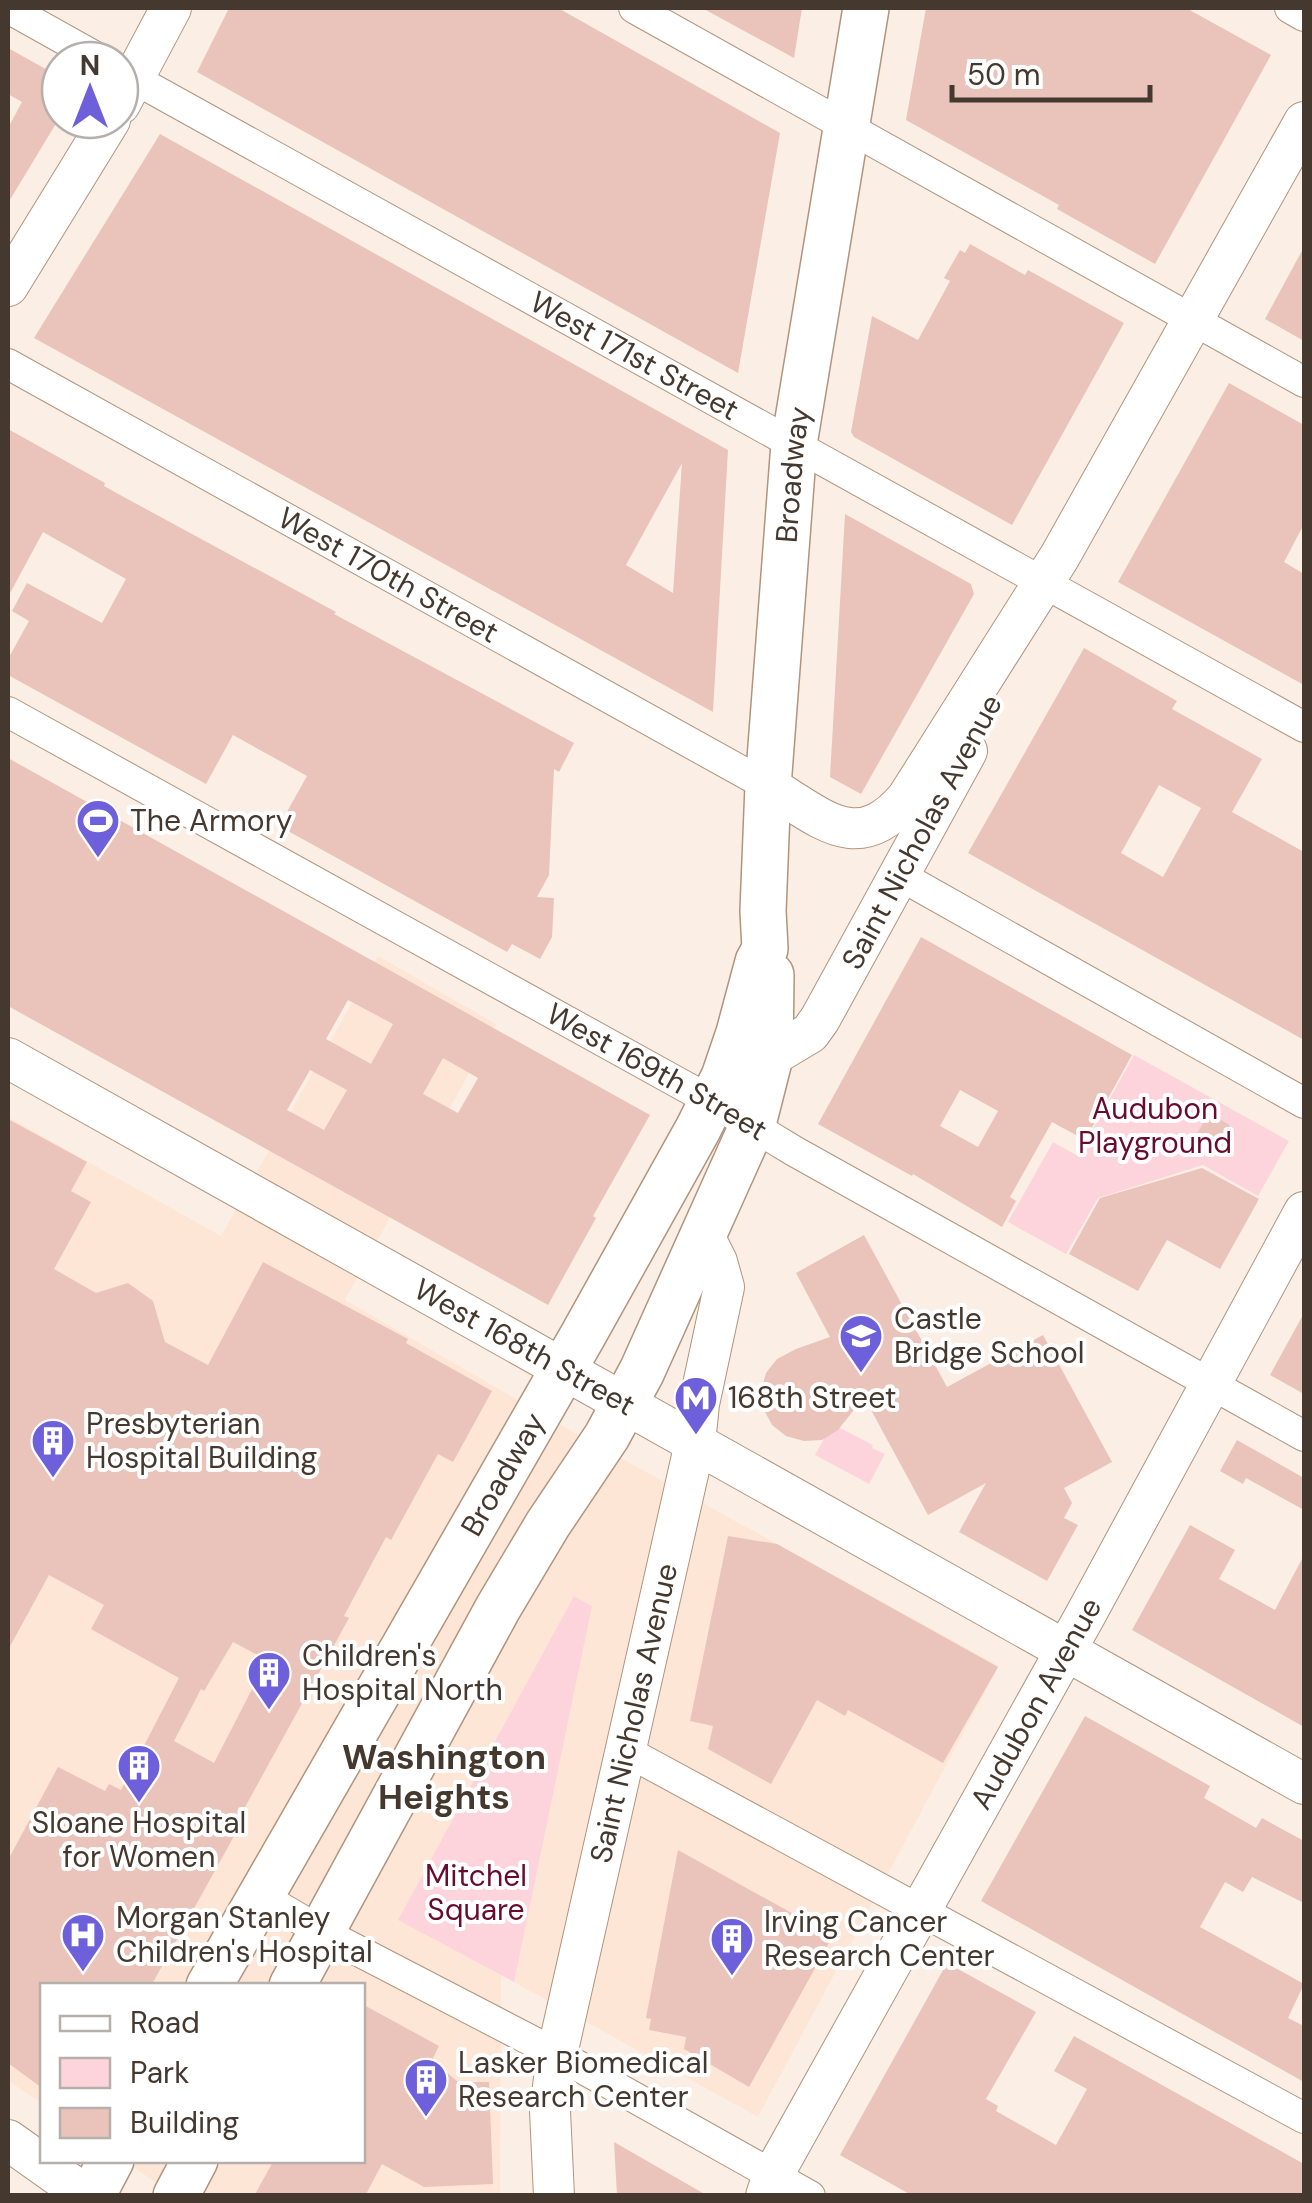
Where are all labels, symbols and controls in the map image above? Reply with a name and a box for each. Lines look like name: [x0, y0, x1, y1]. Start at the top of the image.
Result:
north arrow: [40, 40, 140, 140]
scale bar: [952, 40, 1150, 102]
text: N: [80, 47, 100, 84]
text: 50 m: [967, 55, 1041, 94]
street label: West 171st Street: [523, 282, 746, 429]
street label: Broadway: [767, 403, 819, 544]
street label: West 170th Street: [271, 498, 506, 652]
street label: Saint Nicholas Avenue: [833, 688, 1011, 976]
sports icon: The Armory: [75, 798, 121, 859]
place label: The Armory: [130, 801, 293, 840]
street label: West 169th Street: [540, 994, 775, 1149]
park label: Audubon Playground: [1078, 1089, 1232, 1162]
street label: West 168th Street: [407, 1269, 642, 1424]
place label: Castle Bridge School: [894, 1299, 1084, 1372]
school or university icon: Castle Bridge School: [838, 1313, 884, 1374]
metro station icon: 168th Street: [673, 1375, 719, 1436]
place label: 168th Street: [728, 1378, 896, 1417]
place label: Presbyterian Hospital Building: [86, 1404, 317, 1477]
street label: Broadway: [452, 1405, 554, 1543]
building icon: Presbyterian Hospital Building: [30, 1418, 76, 1479]
street label: Saint Nicholas Avenue: [581, 1559, 686, 1867]
street label: Audubon Avenue: [961, 1591, 1110, 1816]
place label: Children's Hospital North: [302, 1636, 503, 1709]
building icon: Children's Hospital North: [246, 1650, 292, 1711]
district label: Washington Heights: [342, 1734, 546, 1820]
building icon: Sloane Hospital for Women: [116, 1743, 162, 1804]
place label: Sloane Hospital for Women: [32, 1803, 246, 1876]
park label: Mitchel Square: [425, 1856, 527, 1929]
place label: Morgan Stanley Children's Hospital: [116, 1898, 373, 1971]
place label: Irving Cancer Research Center: [764, 1902, 995, 1975]
hospital icon: Morgan Stanley Children's Hospital: [60, 1912, 106, 1973]
building icon: Irving Cancer Research Center: [709, 1916, 755, 1977]
legend: [40, 1983, 365, 2163]
text: Road: [130, 2003, 200, 2042]
place label: Lasker Biomedical Research Center: [458, 2043, 708, 2116]
text: Park: [130, 2053, 189, 2092]
building icon: Lasker Biomedical Research Center: [403, 2057, 449, 2118]
text: Building: [130, 2103, 239, 2142]

